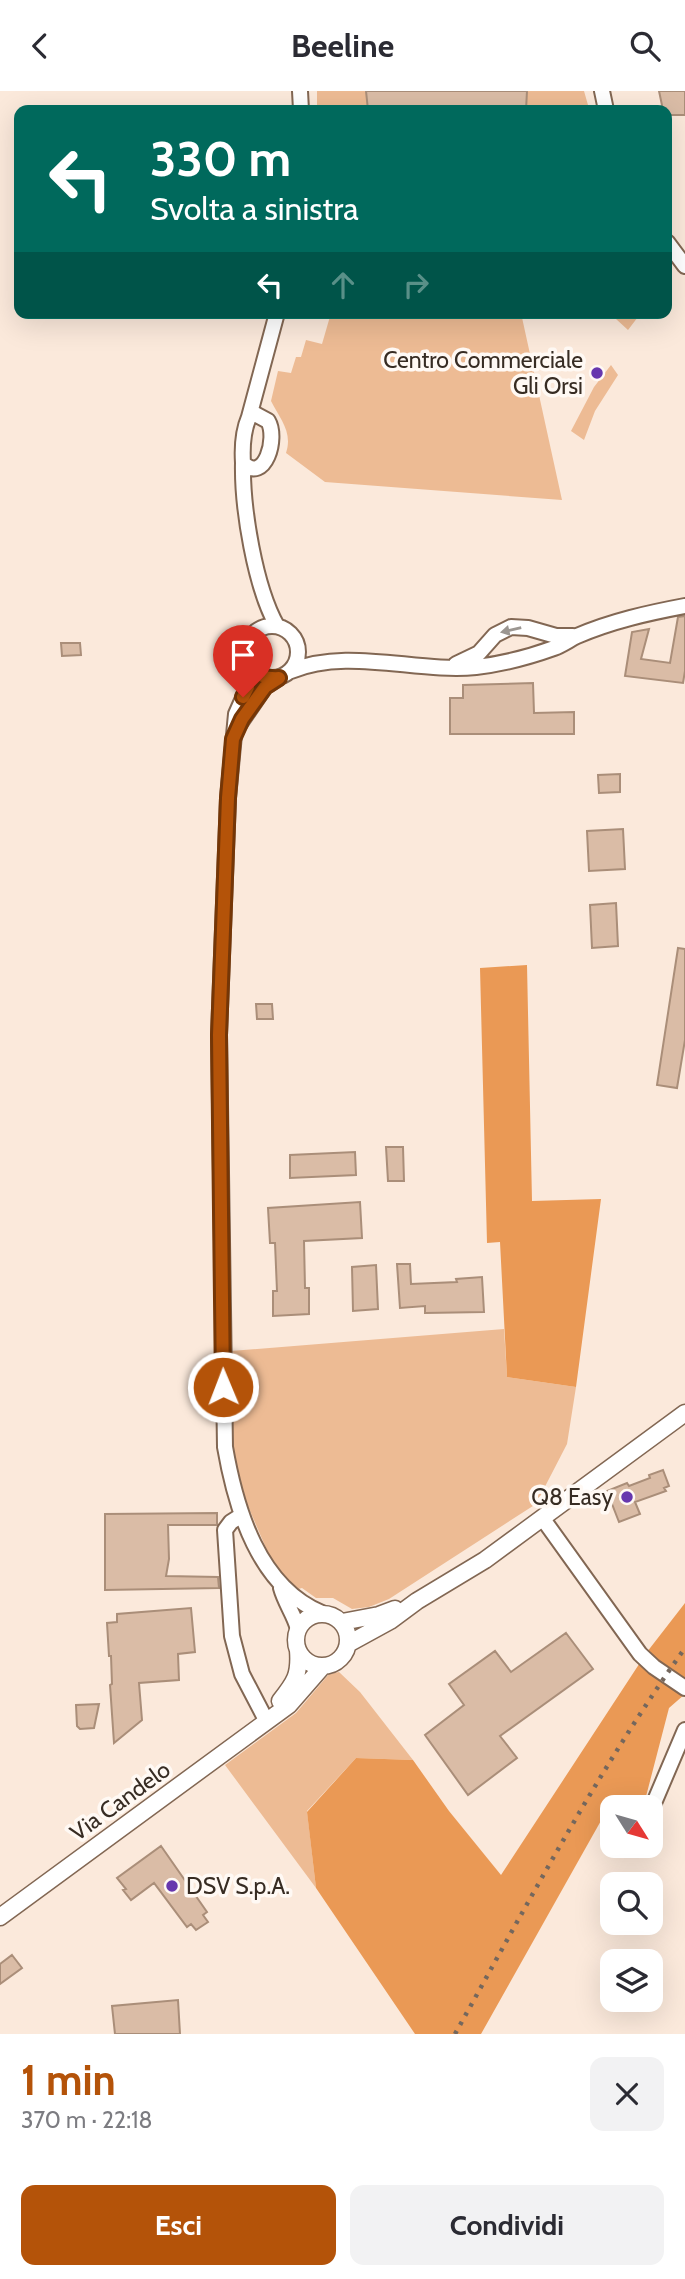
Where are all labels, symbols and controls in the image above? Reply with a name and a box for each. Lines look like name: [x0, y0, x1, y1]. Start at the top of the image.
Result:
text: Beeline: [291, 26, 394, 65]
icon: back: [21, 27, 59, 65]
icon: search: [626, 27, 664, 65]
text: 330 m: [150, 129, 291, 188]
icon: left: [35, 133, 126, 224]
text: Svolta a sinistra: [150, 189, 359, 228]
icon: left: [251, 266, 289, 304]
icon: ahead: [324, 266, 362, 304]
icon: right: [397, 266, 435, 304]
place label: Centro Commerciale Gli Orsi: [383, 346, 583, 400]
marker: Centro Commerciale Gli Orsi: [589, 365, 605, 381]
pin: [213, 625, 273, 697]
one-way arrow: [500, 625, 522, 636]
icon: arrive: [224, 636, 262, 674]
position arrow: [186, 1350, 260, 1424]
place label: Q8 Easy: [531, 1483, 613, 1511]
marker: Q8 Easy: [619, 1489, 635, 1505]
street label: Via Candelo: [65, 1755, 175, 1847]
north arrow: [600, 1795, 663, 1859]
map controls: [600, 1795, 663, 2012]
place label: DSV S.p.A.: [186, 1872, 290, 1900]
button: search: [600, 1872, 663, 1935]
marker: DSV S.p.A.: [164, 1878, 180, 1894]
button: layers: [600, 1949, 663, 2012]
text: 1 min: [21, 2054, 116, 2106]
button: close: [590, 2057, 664, 2131]
text: 370 m · 22:18: [21, 2106, 152, 2134]
button: Esci: [21, 2185, 336, 2265]
button: Condividi: [350, 2185, 664, 2265]

